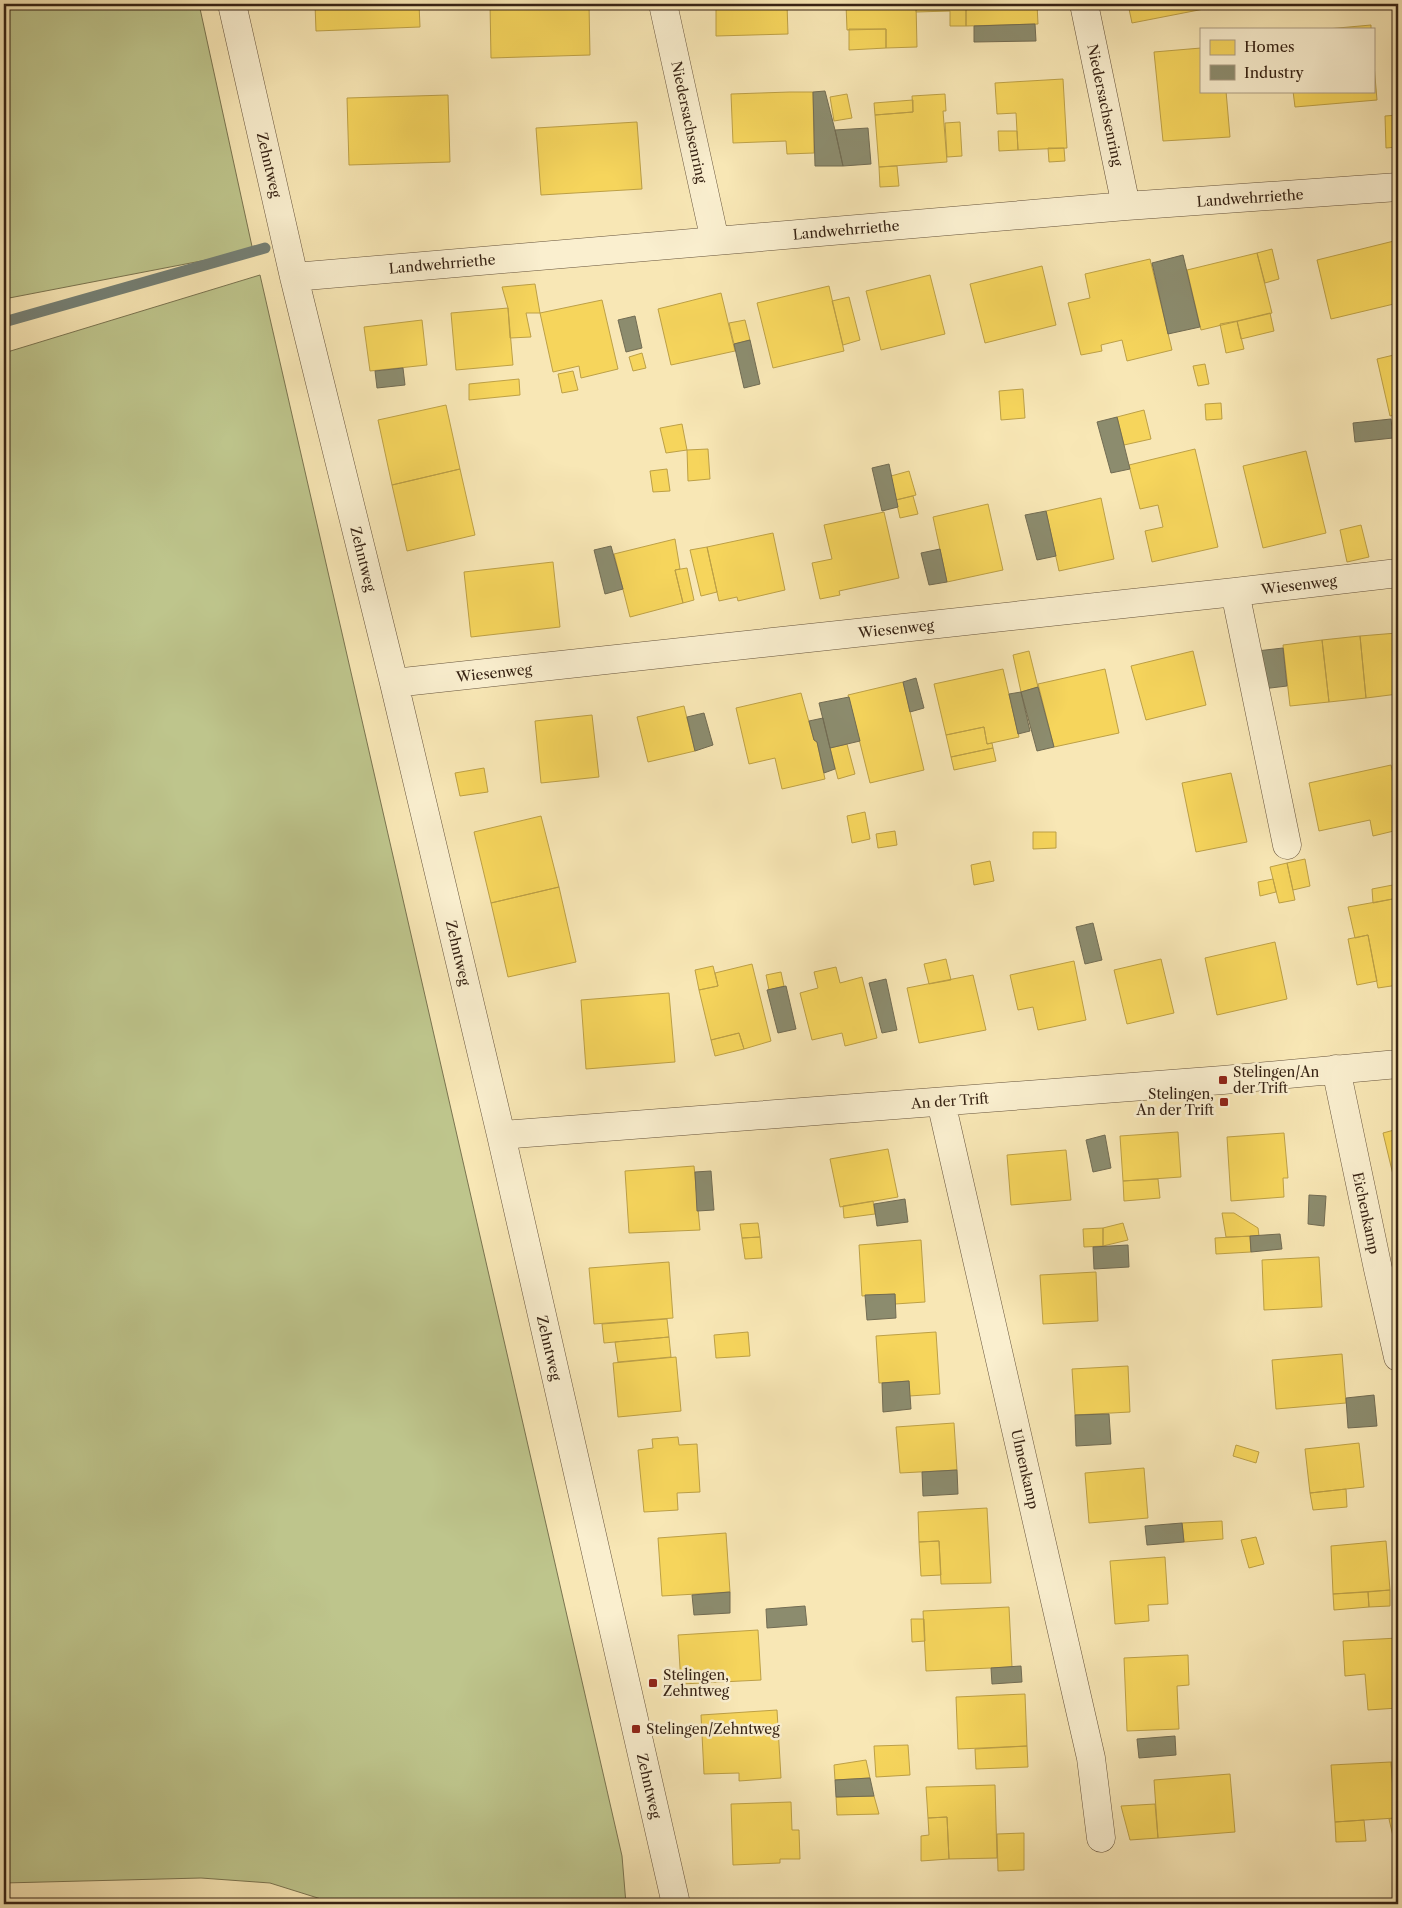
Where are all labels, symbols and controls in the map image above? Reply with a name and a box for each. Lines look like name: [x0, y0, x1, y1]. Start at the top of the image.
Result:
legend: [1200, 28, 1374, 92]
text: Homes: [1244, 37, 1295, 56]
street label: Niedersachsenring: [1083, 42, 1127, 168]
street label: Niedersachsenring: [667, 59, 711, 185]
text: Industry: [1244, 63, 1304, 82]
street label: Zehntweg: [253, 131, 285, 200]
street label: Landwehrriethe: [1196, 185, 1304, 211]
street label: Landwehrriethe: [792, 216, 900, 244]
street label: Landwehrriethe: [388, 250, 496, 278]
street label: Zehntweg: [346, 525, 380, 594]
street label: Wiesenweg: [1259, 571, 1339, 599]
street label: Wiesenweg: [856, 616, 935, 642]
street label: Wiesenweg: [454, 660, 533, 686]
street label: Zehntweg: [442, 919, 474, 988]
place label: Stelingen/An der Trift: [1233, 1063, 1320, 1097]
marker: Stelingen/An der Trift: [1217, 1074, 1229, 1086]
place label: Stelingen, An der Trift: [1135, 1085, 1214, 1119]
street label: An der Trift: [910, 1089, 990, 1113]
marker: Stelingen, An der Trift: [1218, 1096, 1230, 1108]
street label: Eichenkamp: [1349, 1170, 1383, 1256]
street label: Zehntweg: [533, 1314, 565, 1383]
street label: Ulmenkamp: [1007, 1427, 1043, 1511]
place label: Stelingen, Zehntweg: [663, 1666, 730, 1700]
marker: Stelingen, Zehntweg: [647, 1677, 659, 1689]
place label: Stelingen/Zehntweg: [646, 1720, 780, 1738]
marker: Stelingen/Zehntweg: [630, 1723, 642, 1735]
street label: Zehntweg: [633, 1752, 665, 1821]

